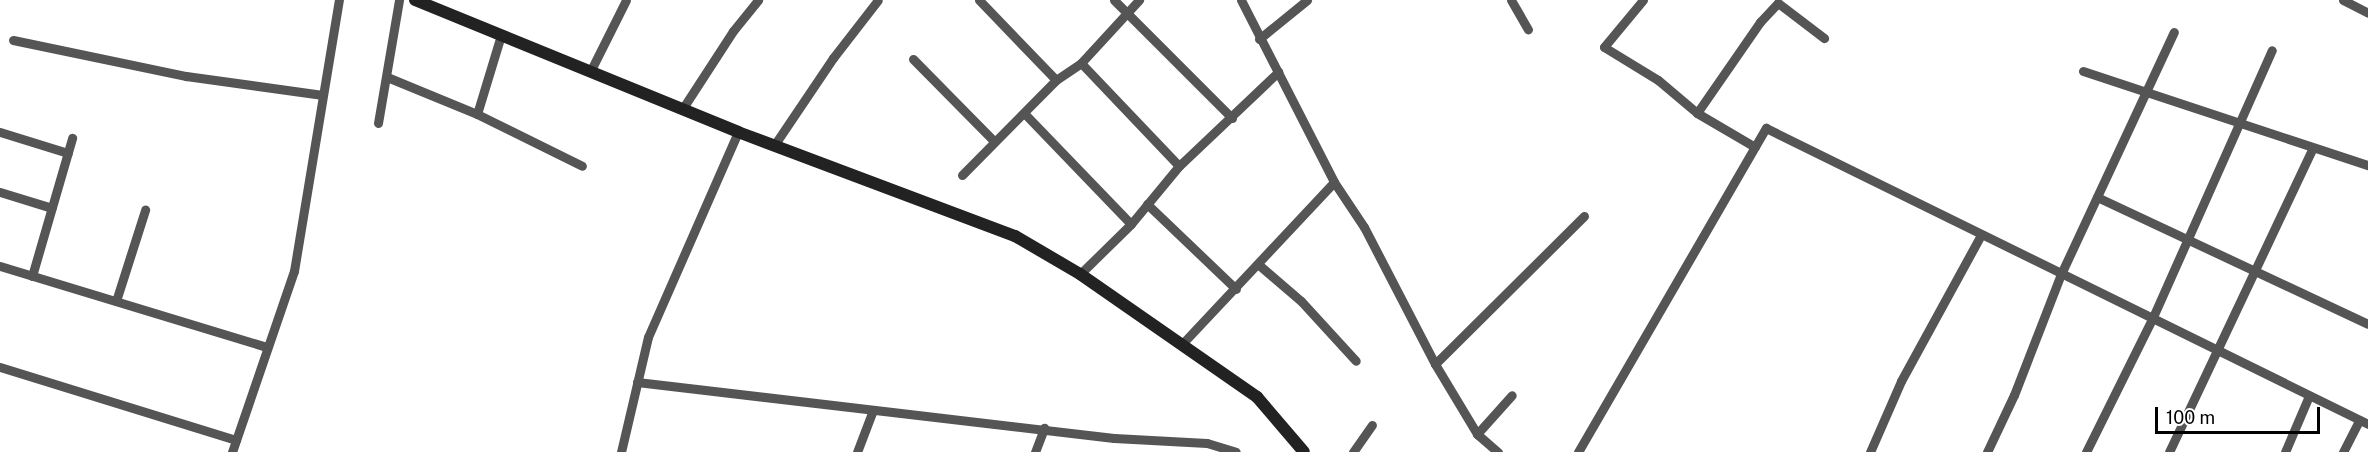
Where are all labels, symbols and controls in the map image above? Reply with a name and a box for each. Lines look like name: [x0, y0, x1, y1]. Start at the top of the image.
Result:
scale bar: [2158, 395, 2323, 433]
text: 100 m: [2166, 407, 2215, 428]

